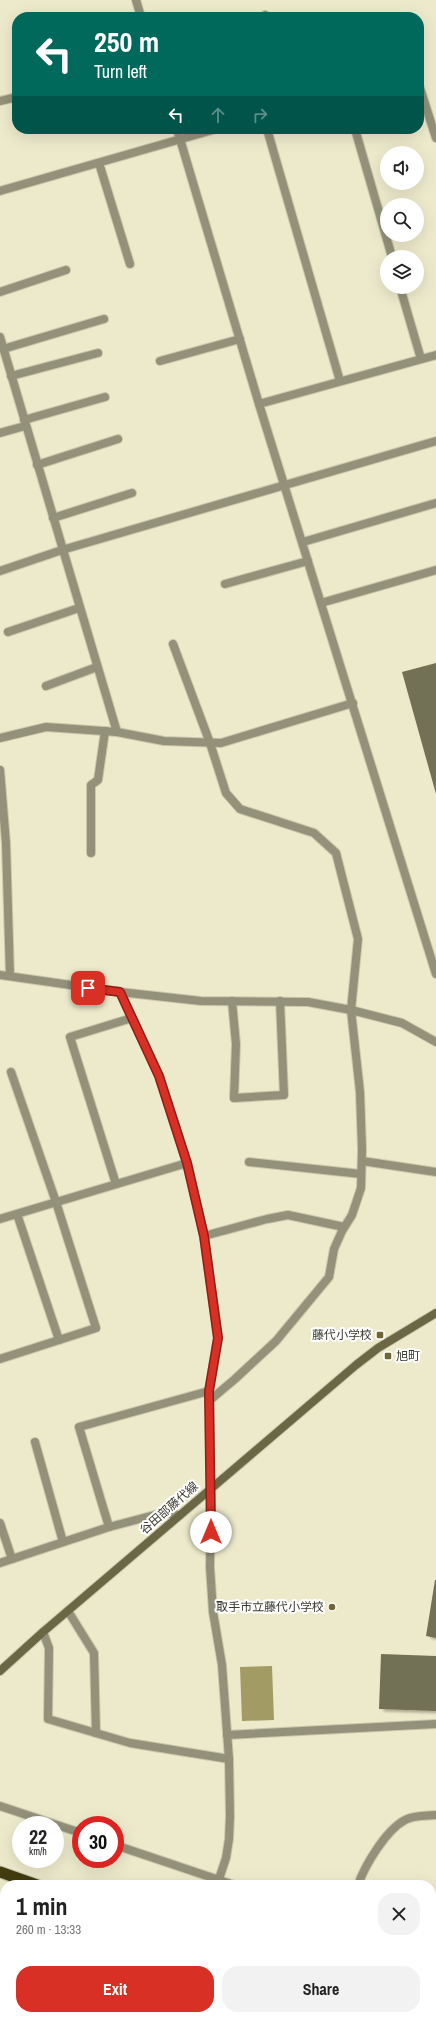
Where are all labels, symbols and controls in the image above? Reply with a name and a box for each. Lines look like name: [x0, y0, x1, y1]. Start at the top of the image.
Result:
text: 250 m: [94, 23, 159, 61]
icon: left: [28, 28, 80, 80]
text: Turn left: [94, 59, 147, 84]
icon: left: [165, 104, 187, 126]
icon: ahead: [207, 104, 229, 126]
icon: right: [249, 104, 271, 126]
map controls: [380, 146, 424, 294]
button: sound: [380, 146, 424, 190]
button: search: [380, 198, 424, 242]
button: layers: [380, 250, 424, 294]
pin: [71, 971, 105, 1005]
icon: arrive: [77, 977, 99, 999]
place label: 藤代小学校: [312, 1327, 372, 1343]
marker: 藤代小学校: [375, 1330, 385, 1340]
place label: 旭町: [396, 1348, 420, 1364]
marker: 旭町: [383, 1351, 393, 1361]
street label: 谷田部藤代線: [137, 1478, 201, 1538]
position arrow: [190, 1511, 232, 1553]
place label: 取手市立藤代小学校: [216, 1599, 324, 1615]
marker: 取手市立藤代小学校: [327, 1602, 337, 1612]
speed limit sign: 30: [72, 1816, 124, 1868]
text: 22: [29, 1823, 47, 1850]
text: km/h: [29, 1845, 47, 1858]
text: 1 min: [16, 1890, 67, 1922]
button: close: [378, 1893, 420, 1935]
text: 260 m · 13:33: [16, 1921, 81, 1938]
button: Exit: [16, 1966, 214, 2012]
button: Share: [222, 1966, 420, 2012]

